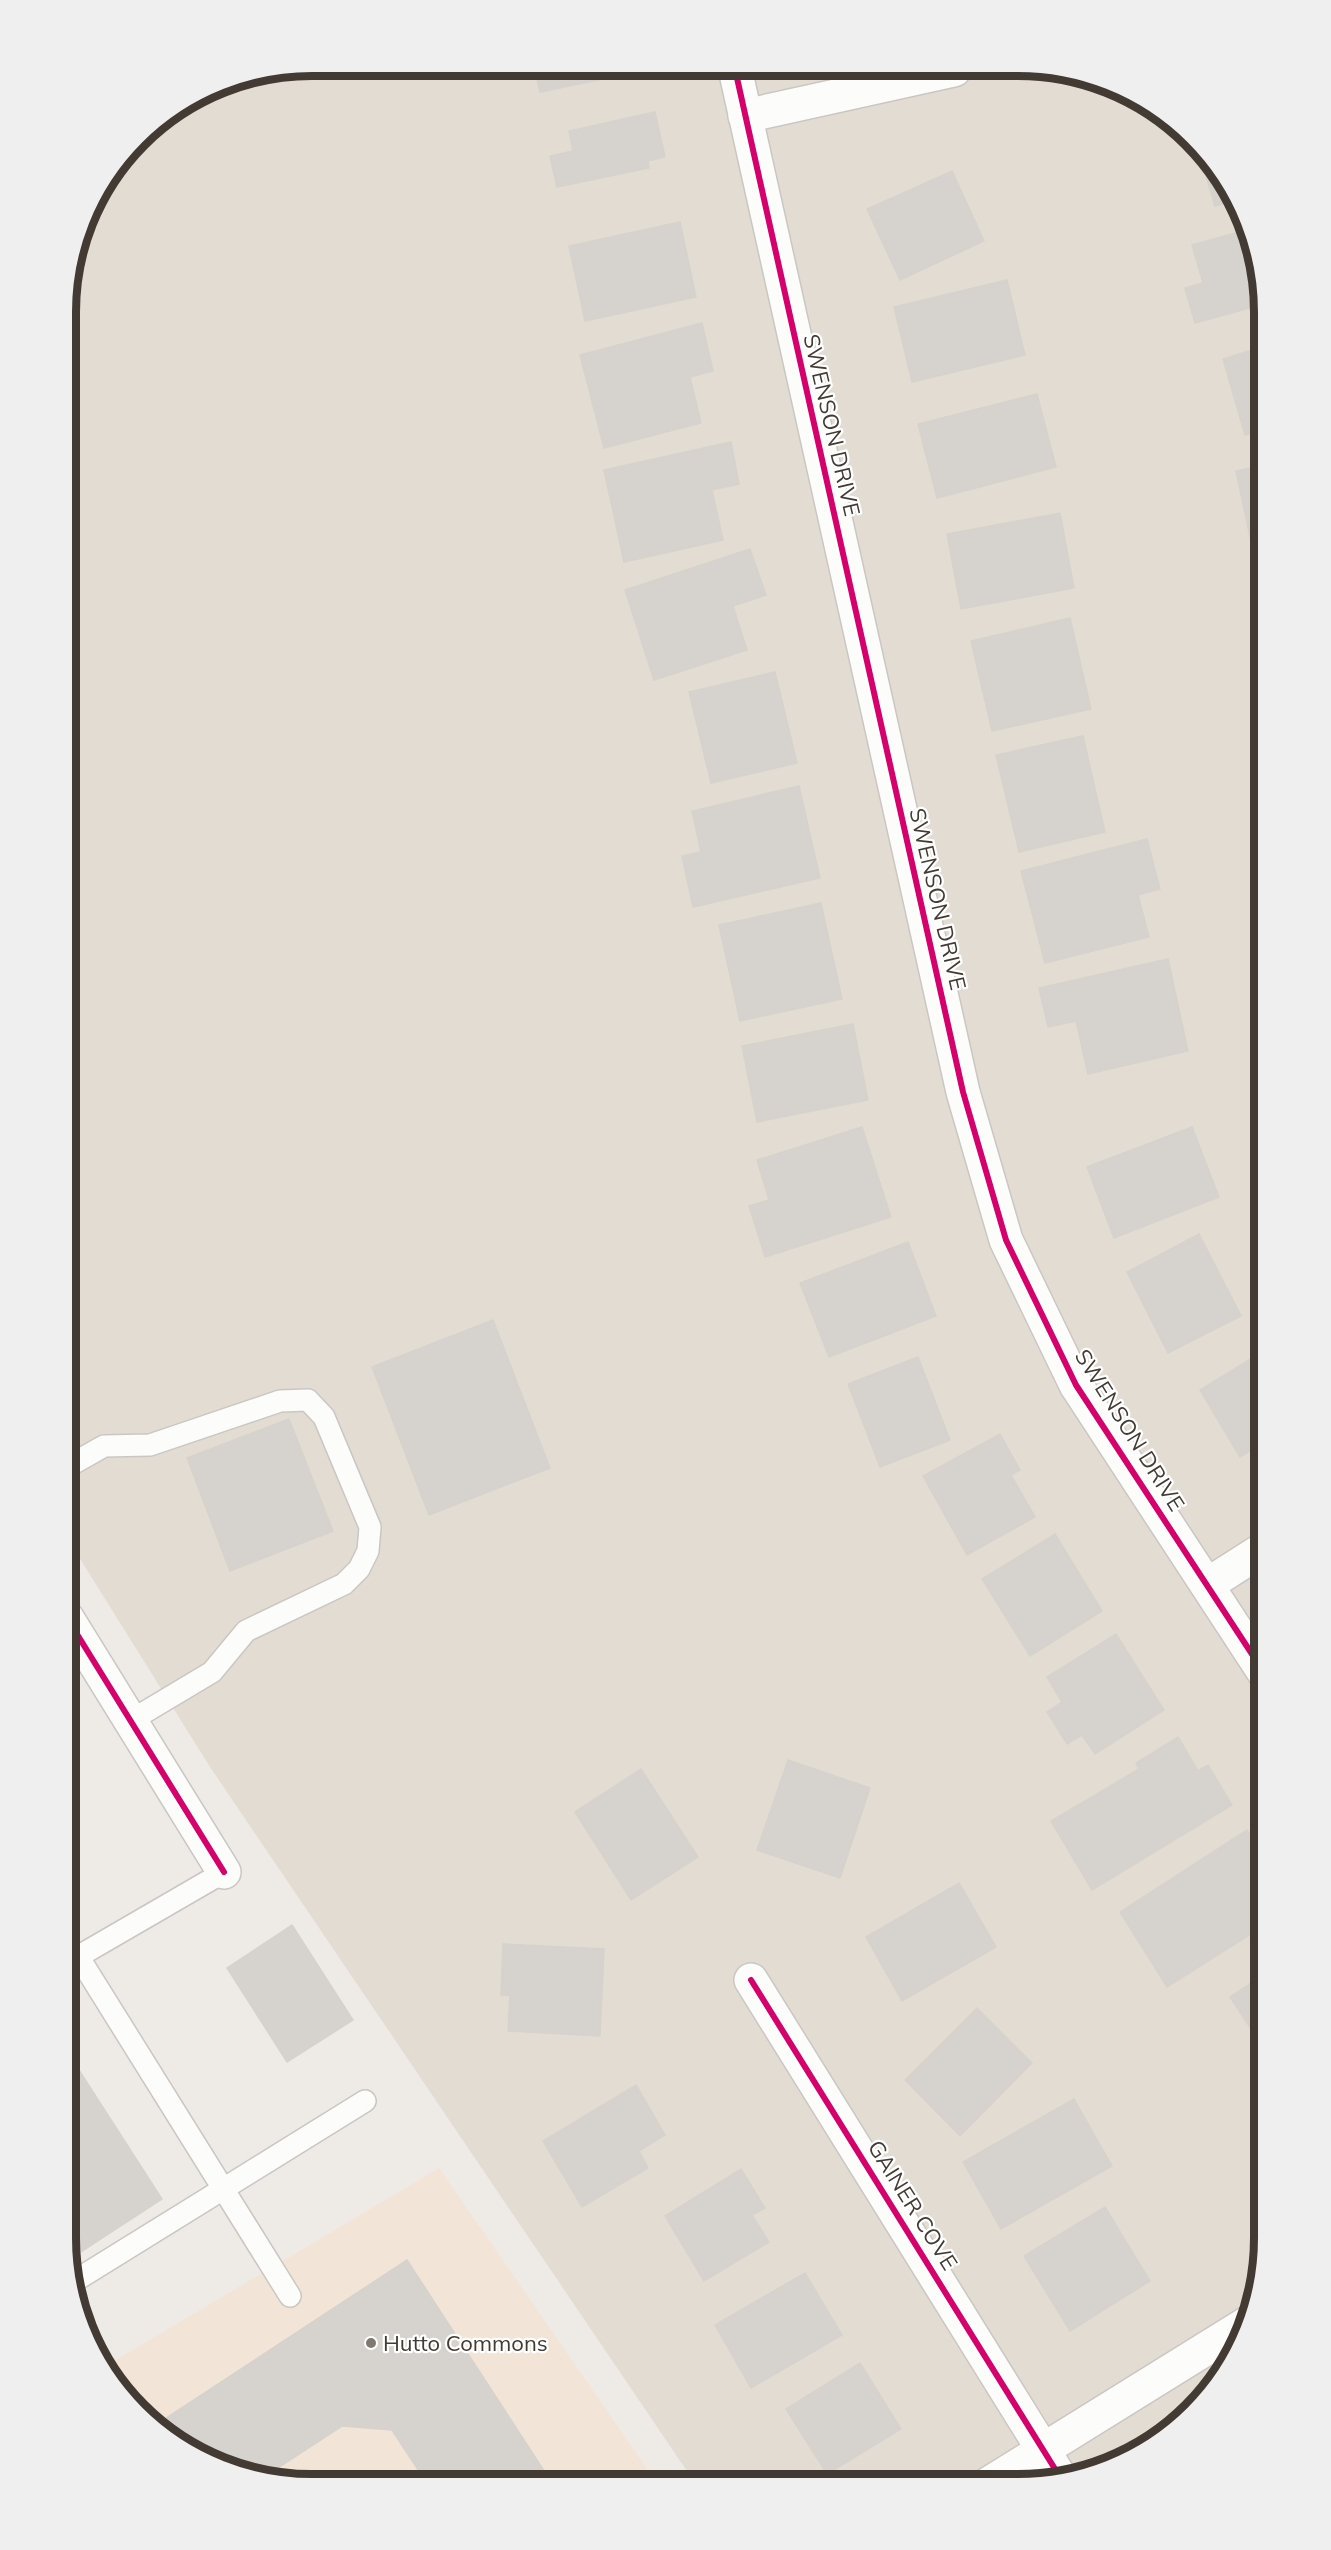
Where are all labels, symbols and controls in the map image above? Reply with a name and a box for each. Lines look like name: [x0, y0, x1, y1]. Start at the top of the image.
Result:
street label: SWENSON DRIVE: [797, 331, 867, 519]
street label: SWENSON DRIVE: [903, 805, 973, 993]
street label: SWENSON DRIVE: [1069, 1344, 1191, 1516]
street label: GAINER COVE: [862, 2135, 964, 2275]
place label: Hutto Commons: [383, 2329, 548, 2357]
marker: Hutto Commons: [364, 2336, 378, 2350]

